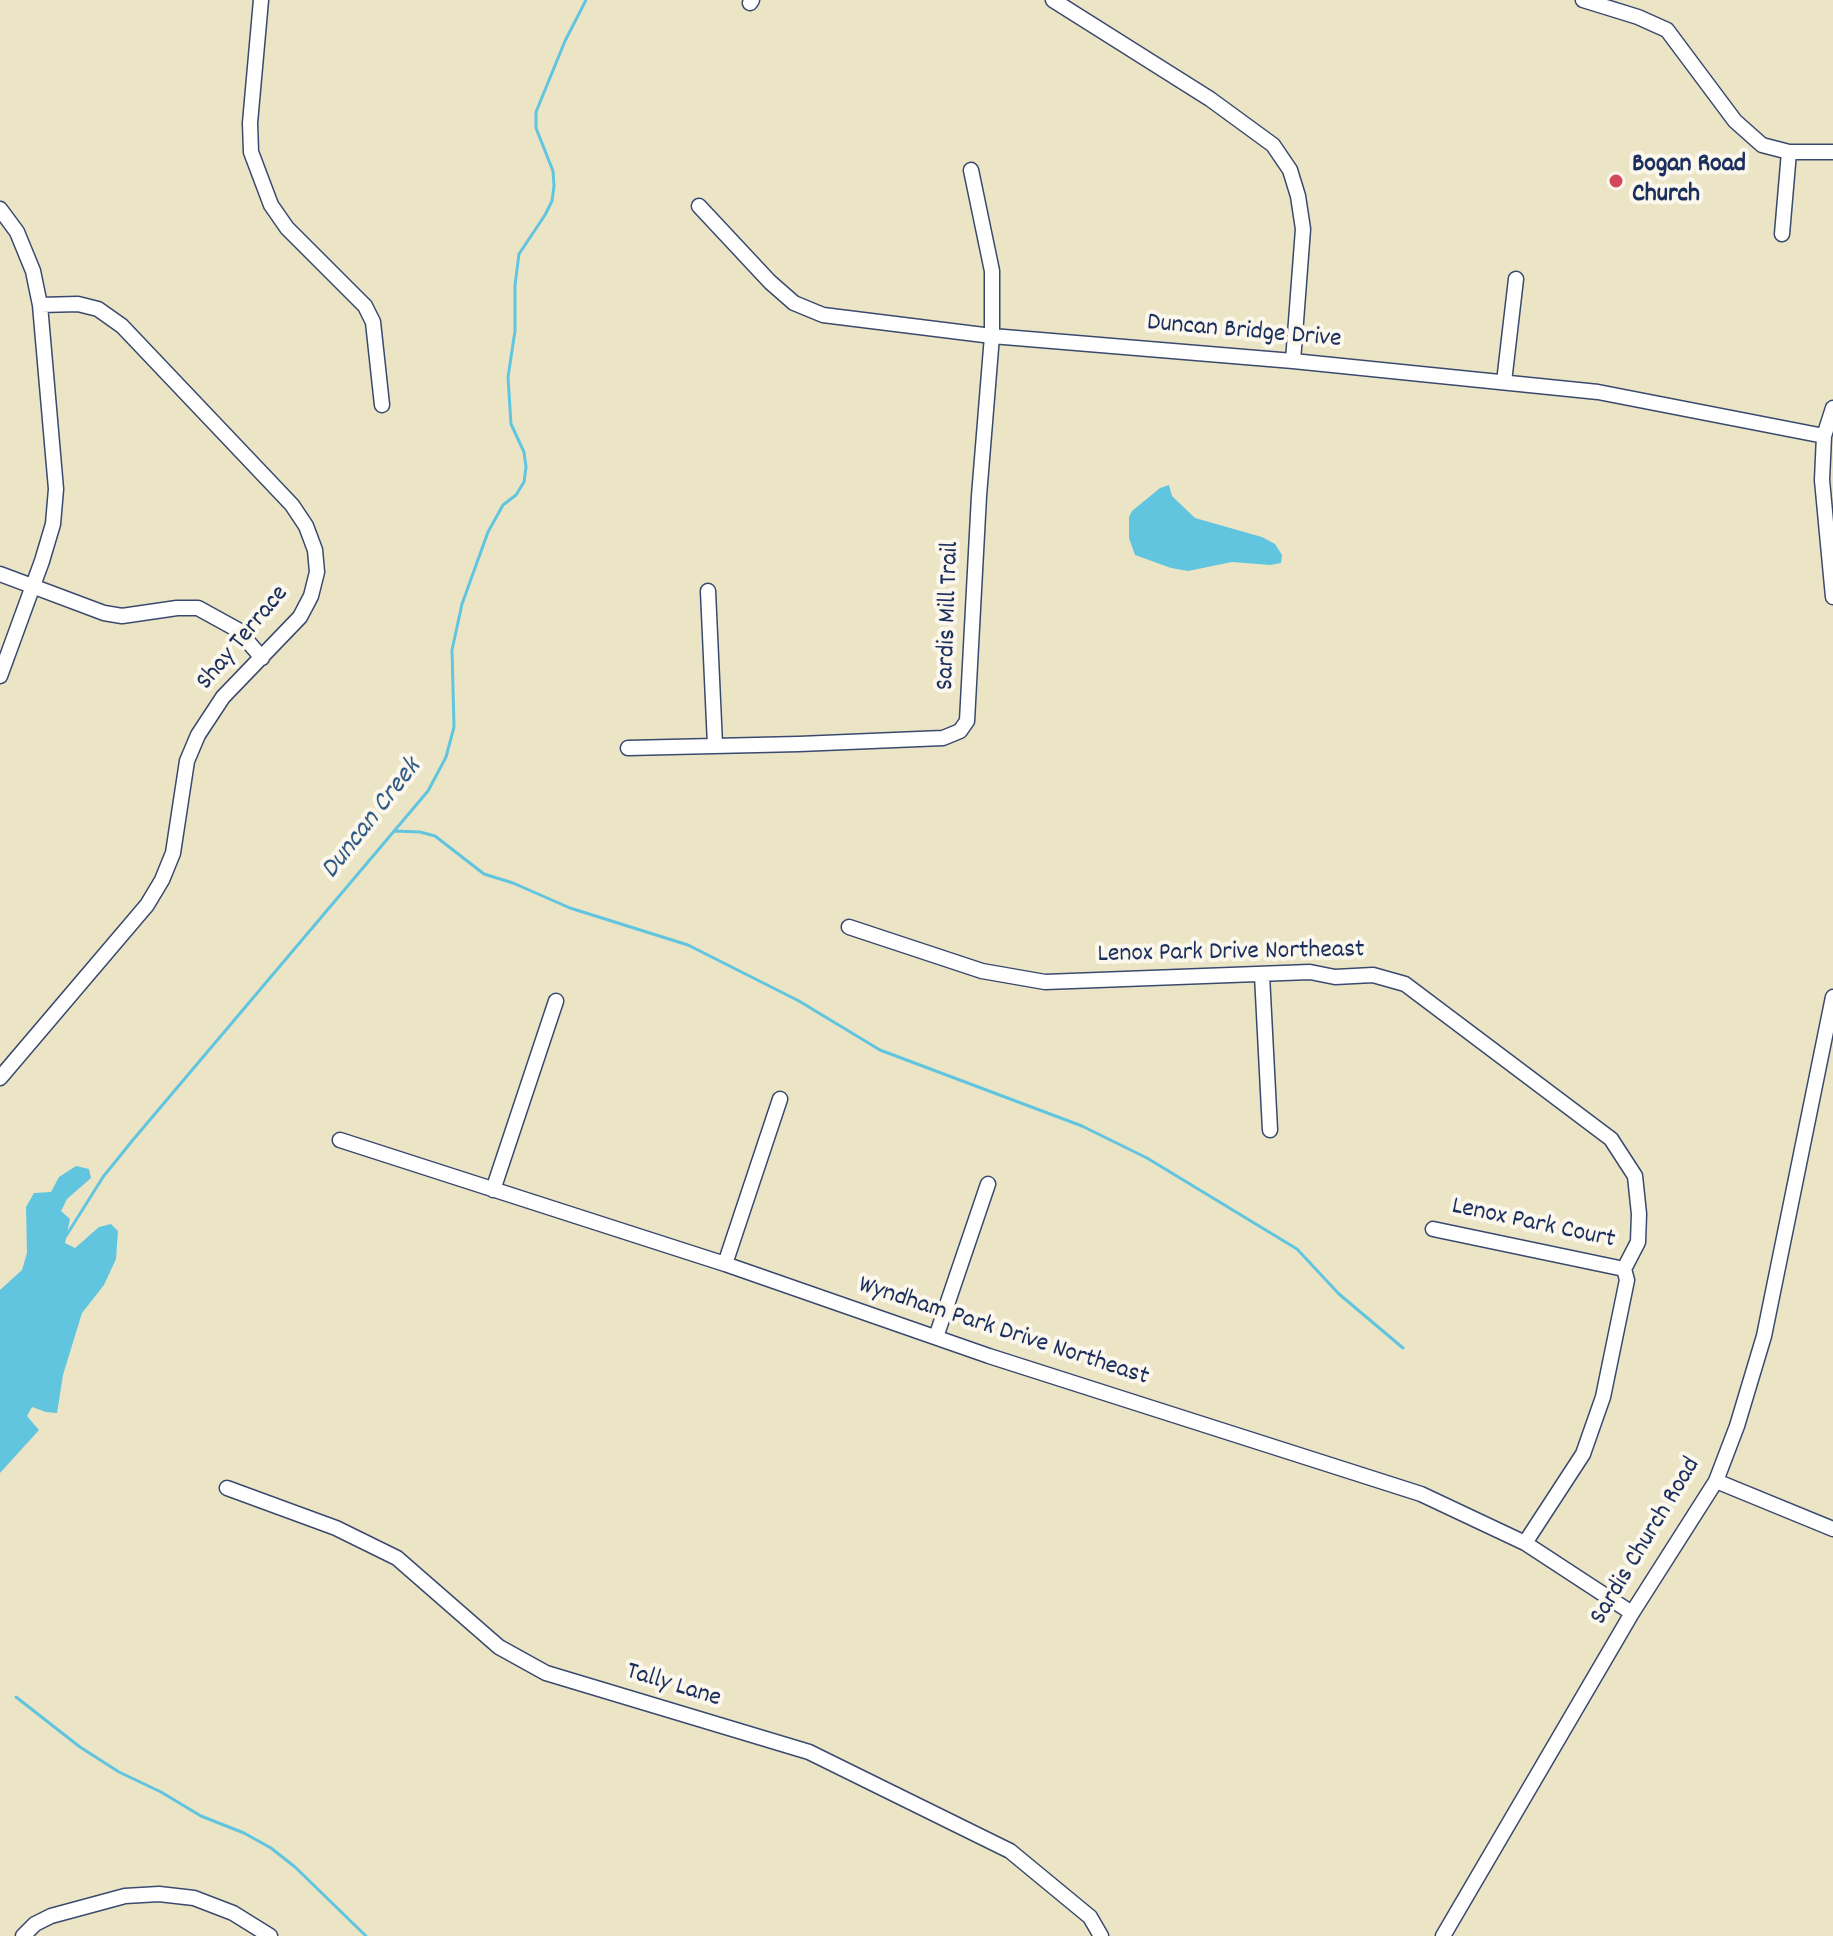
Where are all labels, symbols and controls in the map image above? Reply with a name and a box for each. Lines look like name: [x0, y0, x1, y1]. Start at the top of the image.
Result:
place label: Bogan Road Church: [1632, 150, 1746, 212]
marker: Bogan Road Church: [1607, 172, 1625, 190]
street label: Duncan Bridge Drive: [1145, 309, 1343, 357]
street label: Sardis Mill Trail: [932, 541, 968, 691]
street label: Shay Terrace: [191, 580, 297, 698]
water label: Duncan Creek: [316, 753, 430, 887]
street label: Lenox Park Drive Northeast: [1097, 936, 1365, 972]
street label: Lenox Park Court: [1448, 1192, 1618, 1258]
street label: Wyndham Park Drive Northeast: [854, 1271, 1152, 1395]
street label: Sardis Church Road: [1585, 1453, 1709, 1631]
street label: Tally Lane: [622, 1658, 724, 1716]

